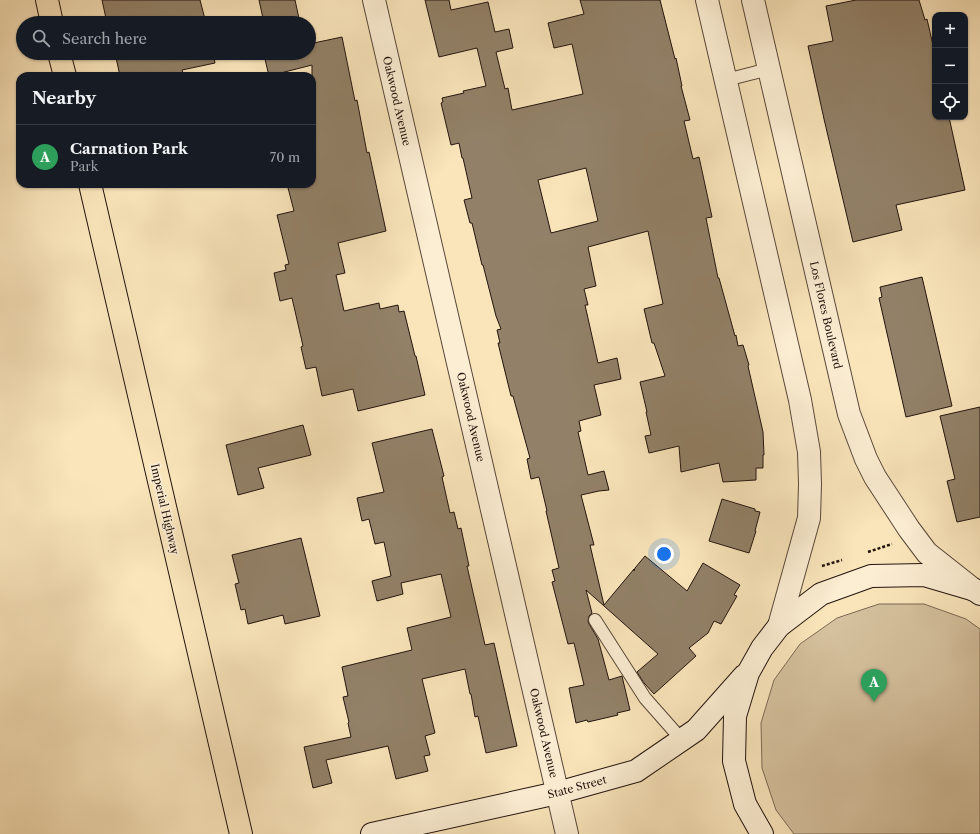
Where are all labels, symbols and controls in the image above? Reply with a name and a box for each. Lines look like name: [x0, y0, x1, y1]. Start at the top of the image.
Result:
map controls: [932, 12, 968, 120]
button: +: [932, 12, 968, 48]
search box: [16, 16, 316, 60]
icon: search: [30, 27, 52, 49]
text: Search here: [62, 29, 147, 48]
button: −: [932, 48, 968, 84]
street label: Oakwood Avenue: [380, 55, 414, 147]
button: locate: [932, 84, 968, 120]
text: Nearby: [32, 88, 96, 108]
text: Carnation Park: [70, 139, 188, 158]
text: A: [40, 149, 50, 165]
text: 70 m: [270, 149, 300, 165]
text: Park: [70, 158, 98, 174]
street label: Los Flores Boulevard: [807, 260, 845, 371]
street label: Oakwood Avenue: [454, 371, 488, 463]
street label: Imperial Highway: [148, 462, 182, 557]
your location: [654, 544, 674, 564]
pin: A: [861, 669, 887, 702]
street label: Oakwood Avenue: [527, 687, 561, 779]
street label: State Street: [546, 772, 608, 802]

